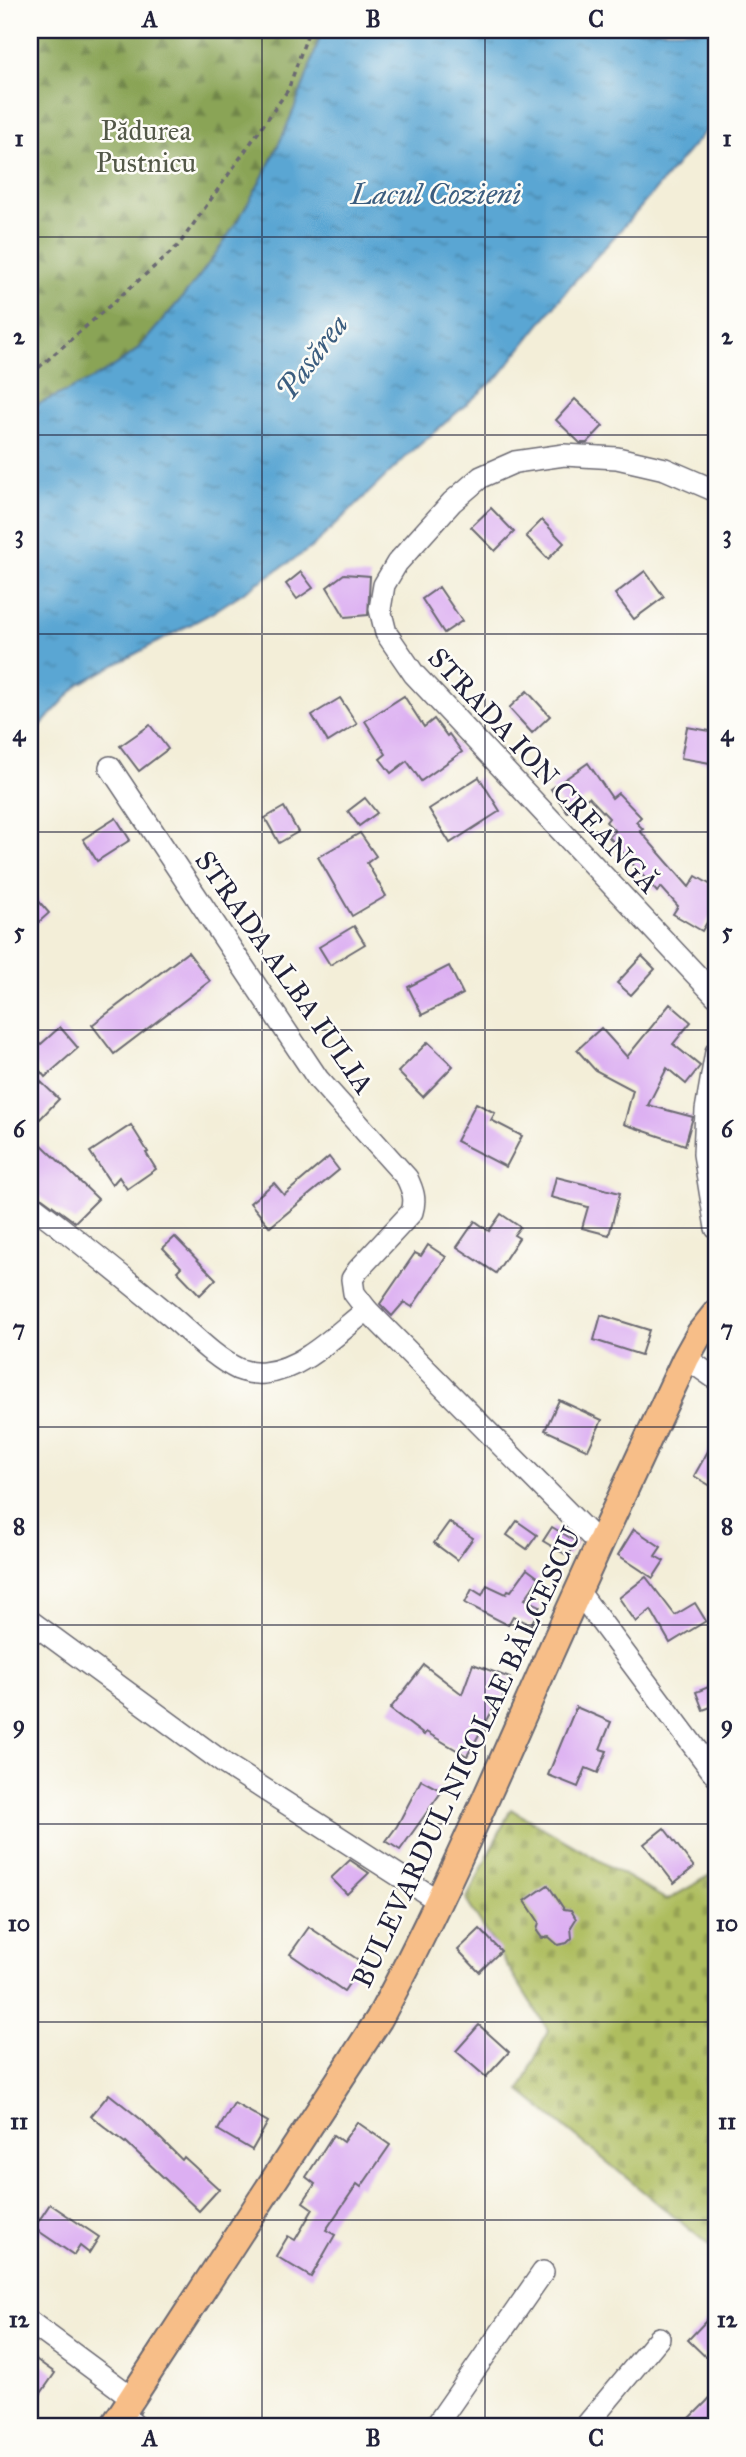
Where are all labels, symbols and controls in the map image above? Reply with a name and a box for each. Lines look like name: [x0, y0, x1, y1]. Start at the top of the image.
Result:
text: A: [140, 5, 158, 33]
text: B: [365, 5, 381, 33]
text: C: [588, 5, 604, 33]
park label: Pădurea Pustnicu: [96, 113, 196, 180]
text: 1: [14, 124, 24, 152]
text: 1: [722, 124, 732, 152]
water label: Lacul Cozieni: [349, 176, 522, 212]
water label: Pasărea: [268, 307, 356, 407]
text: 2: [13, 322, 25, 350]
text: 2: [721, 322, 733, 350]
text: 3: [14, 520, 24, 549]
text: 3: [722, 520, 732, 549]
street label: STRADA ION CREANGĂ: [421, 640, 667, 901]
text: 4: [13, 719, 27, 747]
text: 4: [721, 719, 735, 747]
street label: STRADA ALBA IULIA: [187, 844, 382, 1101]
text: 5: [14, 917, 25, 945]
text: 5: [722, 917, 733, 945]
text: 6: [13, 1115, 26, 1143]
text: 6: [721, 1115, 734, 1143]
text: 7: [13, 1314, 25, 1342]
text: 7: [721, 1314, 733, 1342]
text: 8: [13, 1512, 25, 1540]
text: 8: [721, 1512, 733, 1540]
street label: BULEVARDUL NICOLAE BĂLCESCU: [344, 1521, 589, 1993]
text: 9: [13, 1710, 25, 1739]
text: 9: [721, 1710, 733, 1739]
text: 10: [8, 1909, 30, 1937]
text: 10: [716, 1909, 738, 1937]
text: 11: [10, 2107, 28, 2135]
text: 11: [718, 2107, 736, 2135]
text: 12: [9, 2305, 30, 2333]
text: 12: [717, 2305, 738, 2333]
text: A: [140, 2424, 158, 2452]
text: B: [365, 2424, 381, 2452]
text: C: [588, 2424, 604, 2452]

